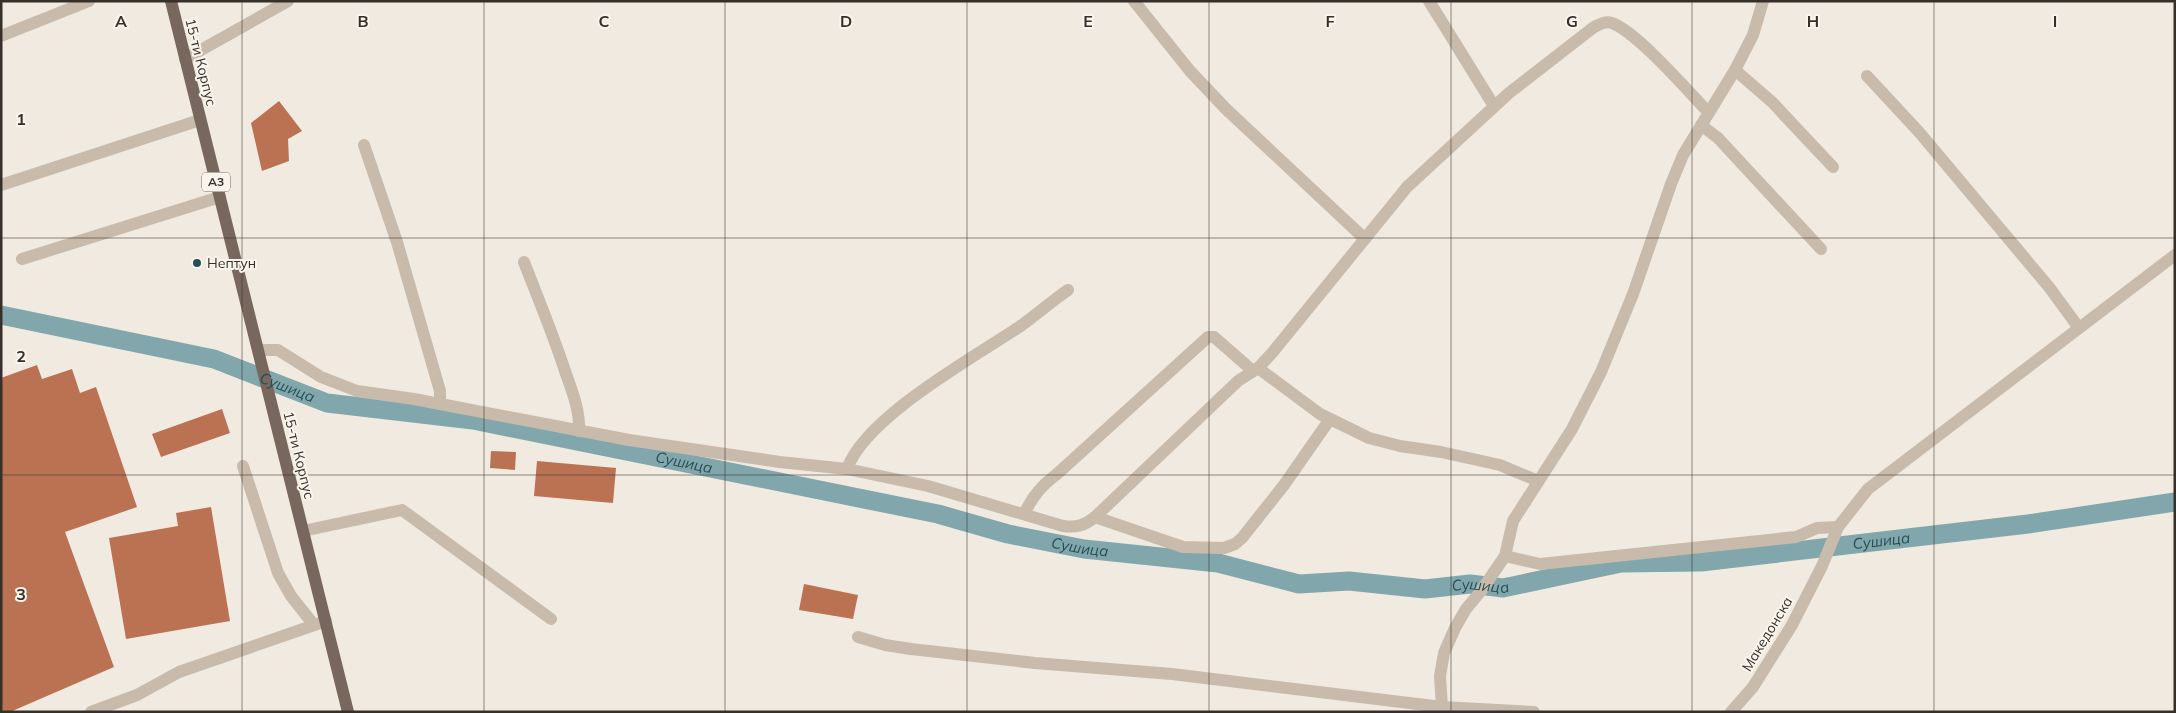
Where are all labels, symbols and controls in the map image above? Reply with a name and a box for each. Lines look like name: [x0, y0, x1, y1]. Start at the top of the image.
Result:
text: A: [115, 11, 127, 31]
text: B: [357, 11, 369, 31]
text: C: [599, 11, 610, 31]
text: D: [840, 11, 852, 31]
text: E: [1083, 11, 1093, 31]
text: F: [1325, 11, 1335, 31]
text: G: [1566, 11, 1578, 31]
text: H: [1807, 11, 1819, 31]
text: I: [2053, 11, 2057, 31]
street label: 15-ти Корпус: [181, 16, 221, 108]
text: 1: [16, 109, 26, 129]
road number: A3: [202, 172, 230, 192]
place label: Нептун: [207, 254, 256, 272]
marker: Нептун: [191, 257, 203, 269]
text: 2: [16, 346, 26, 366]
water label: Сушица: [257, 368, 318, 406]
street label: 15-ти Корпус: [279, 409, 319, 501]
water label: Сушица: [654, 447, 714, 477]
water label: Сушица: [1852, 528, 1911, 553]
water label: Сушица: [1050, 533, 1109, 560]
water label: Сушица: [1451, 574, 1511, 597]
text: 3: [16, 584, 26, 604]
street label: Македонска: [1738, 593, 1796, 675]

